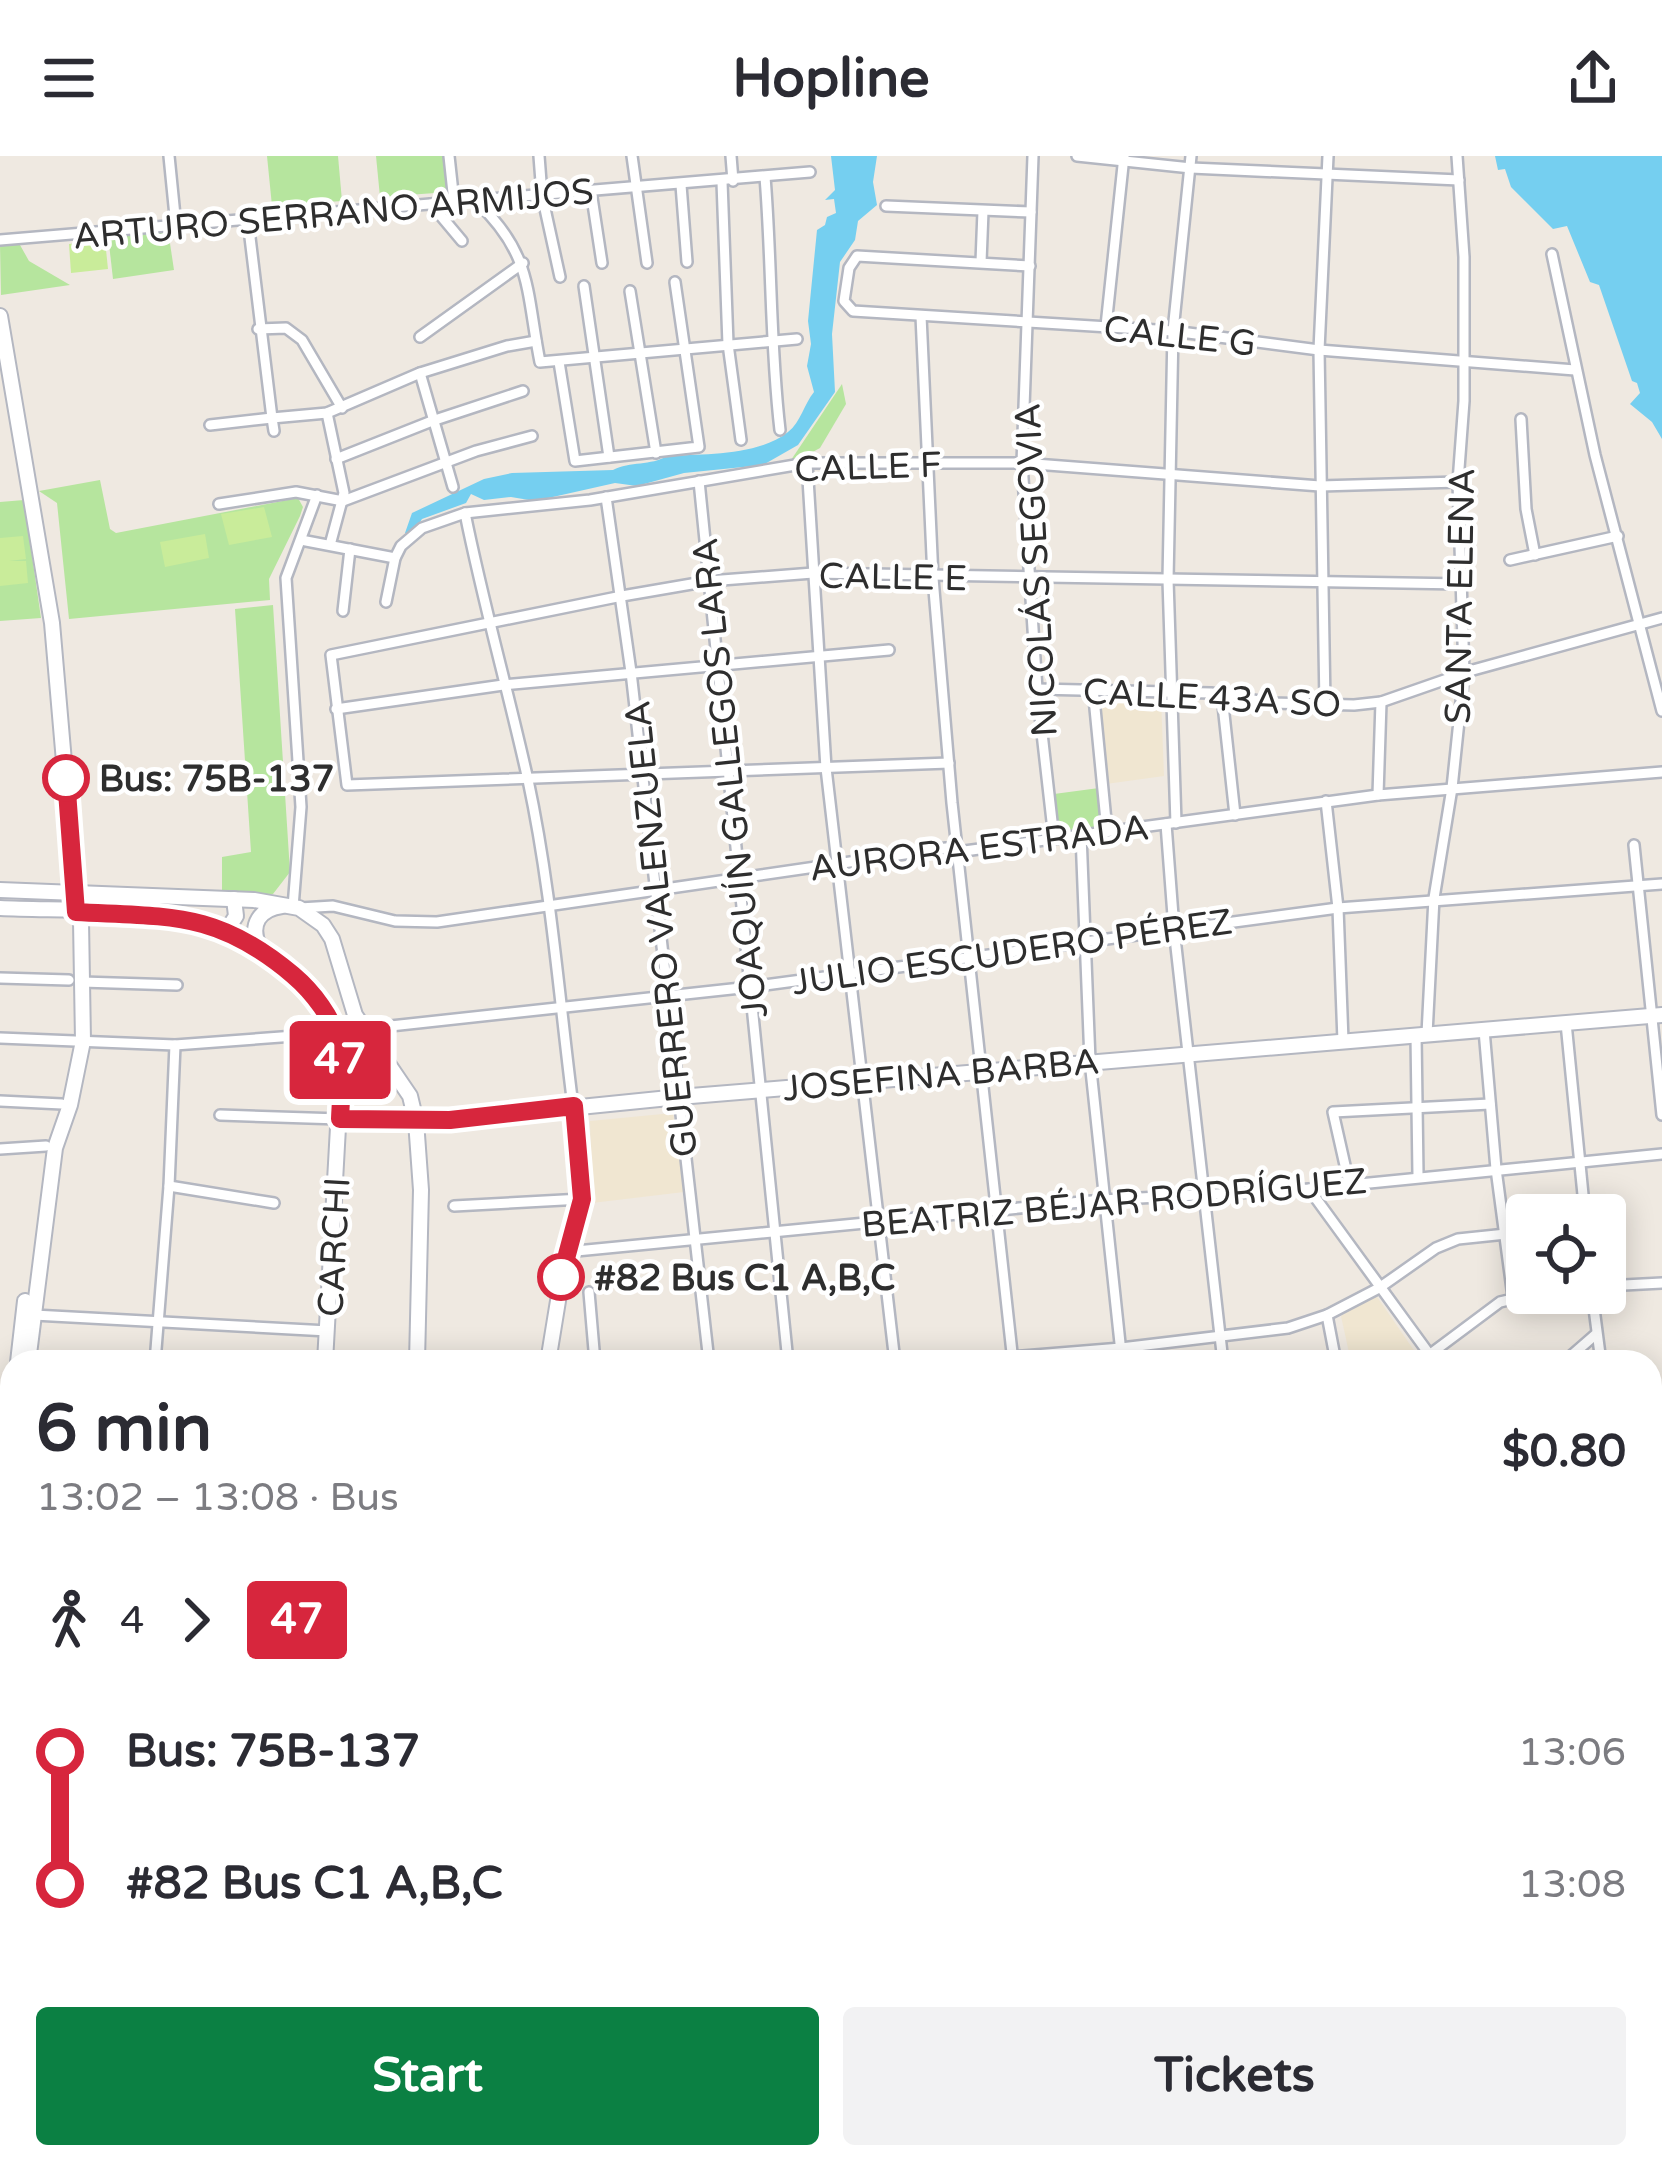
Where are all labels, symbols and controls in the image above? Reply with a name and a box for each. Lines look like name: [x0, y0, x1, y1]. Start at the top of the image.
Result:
icon: menu: [36, 45, 102, 111]
icon: share: [1560, 45, 1626, 111]
text: Hopline: [732, 46, 930, 111]
street label: ARTURO SERRANO ARMIJOS: [71, 170, 595, 259]
street label: CALLE G: [1102, 307, 1258, 366]
street label: NICOLÁS SEGOVIA: [1006, 402, 1067, 738]
street label: CALLE F: [794, 443, 943, 492]
street label: SANTA ELENA: [1437, 468, 1484, 725]
street label: JOAQUÍN GALLEGOS LARA: [684, 536, 777, 1020]
street label: CALLE E: [818, 555, 968, 600]
street label: CALLE 43A SO: [1082, 670, 1342, 727]
street label: GUERRERO VALENZUELA: [616, 698, 707, 1159]
marker: Bus: 75B-137: [44, 756, 88, 800]
place label: Bus: 75B-137: [99, 758, 334, 801]
street label: AURORA ESTRADA: [807, 806, 1151, 891]
street label: JULIO ESCUDERO PÉREZ: [789, 900, 1235, 1005]
line badge: 47: [286, 1021, 394, 1099]
text: 47: [314, 1034, 366, 1085]
street label: JOSEFINA BARBA: [781, 1040, 1101, 1111]
street label: BEATRIZ BÉJAR RODRÍGUEZ: [859, 1160, 1369, 1247]
street label: CARCHI: [309, 1176, 360, 1318]
map controls: [1506, 1194, 1626, 1314]
button: locate: [1506, 1194, 1626, 1314]
marker: #82 Bus C1 A,B,C: [539, 1255, 583, 1299]
place label: #82 Bus C1 A,B,C: [594, 1257, 895, 1300]
text: 6 min: [36, 1389, 212, 1469]
text: $0.80: [1502, 1425, 1626, 1479]
text: 13:02 – 13:08 · Bus: [36, 1474, 399, 1521]
icon: walk: [36, 1587, 102, 1653]
icon: forward: [163, 1587, 229, 1653]
text: 47: [271, 1594, 323, 1645]
text: 4: [120, 1597, 145, 1644]
text: Bus: 75B-137: [126, 1725, 420, 1779]
text: 13:06: [1518, 1729, 1626, 1776]
text: #82 Bus C1 A,B,C: [126, 1857, 503, 1911]
text: 13:08: [1518, 1861, 1626, 1908]
button: Start: [36, 2007, 819, 2145]
button: Tickets: [843, 2007, 1626, 2145]

